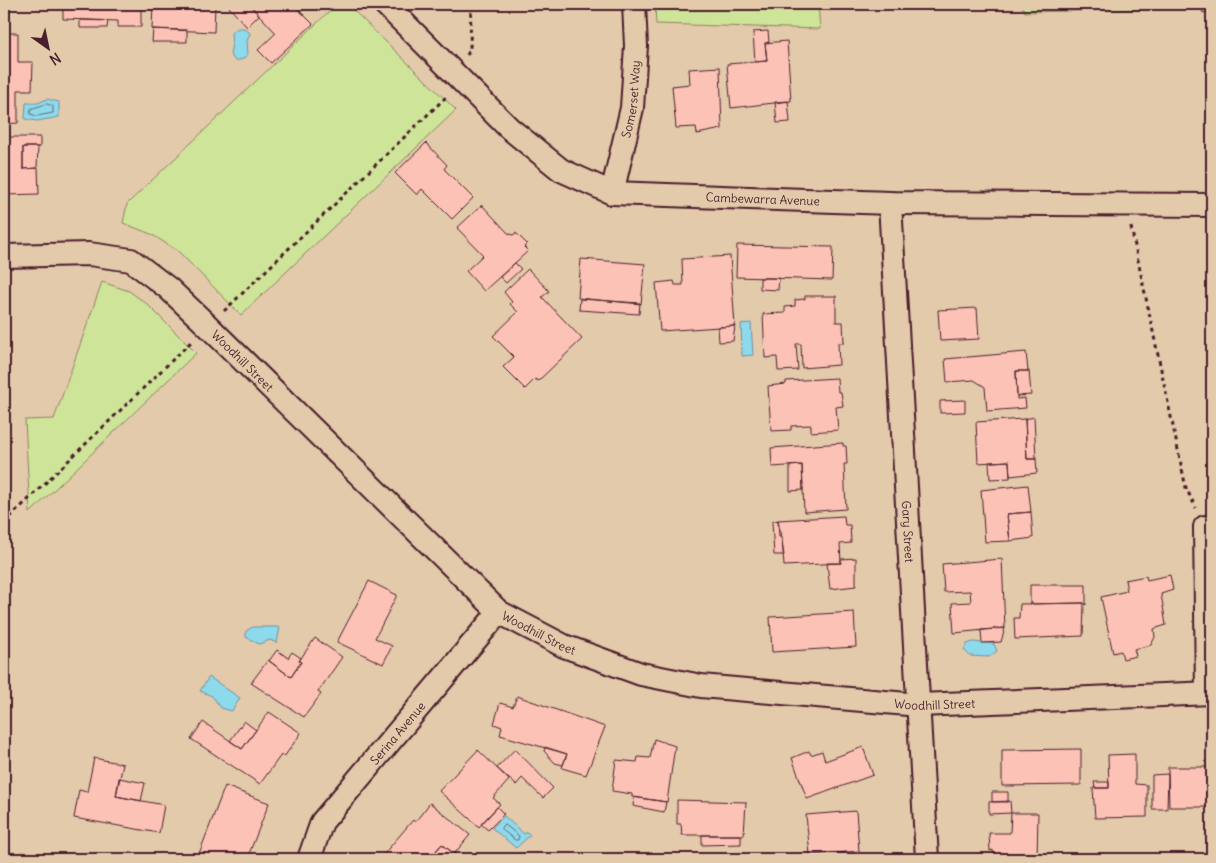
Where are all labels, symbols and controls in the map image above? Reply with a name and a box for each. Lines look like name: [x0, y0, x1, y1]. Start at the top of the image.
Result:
north arrow: [22, 22, 72, 72]
text: N: [46, 49, 64, 69]
street label: Somerset Way: [618, 60, 643, 139]
street label: Cambewarra Avenue: [705, 189, 820, 208]
street label: Woodhill Street: [209, 327, 277, 394]
street label: Gary Street: [899, 500, 918, 563]
street label: Woodhill Street: [499, 607, 578, 657]
street label: Woodhill Street: [894, 695, 975, 713]
street label: Serina Avenue: [366, 698, 428, 767]

